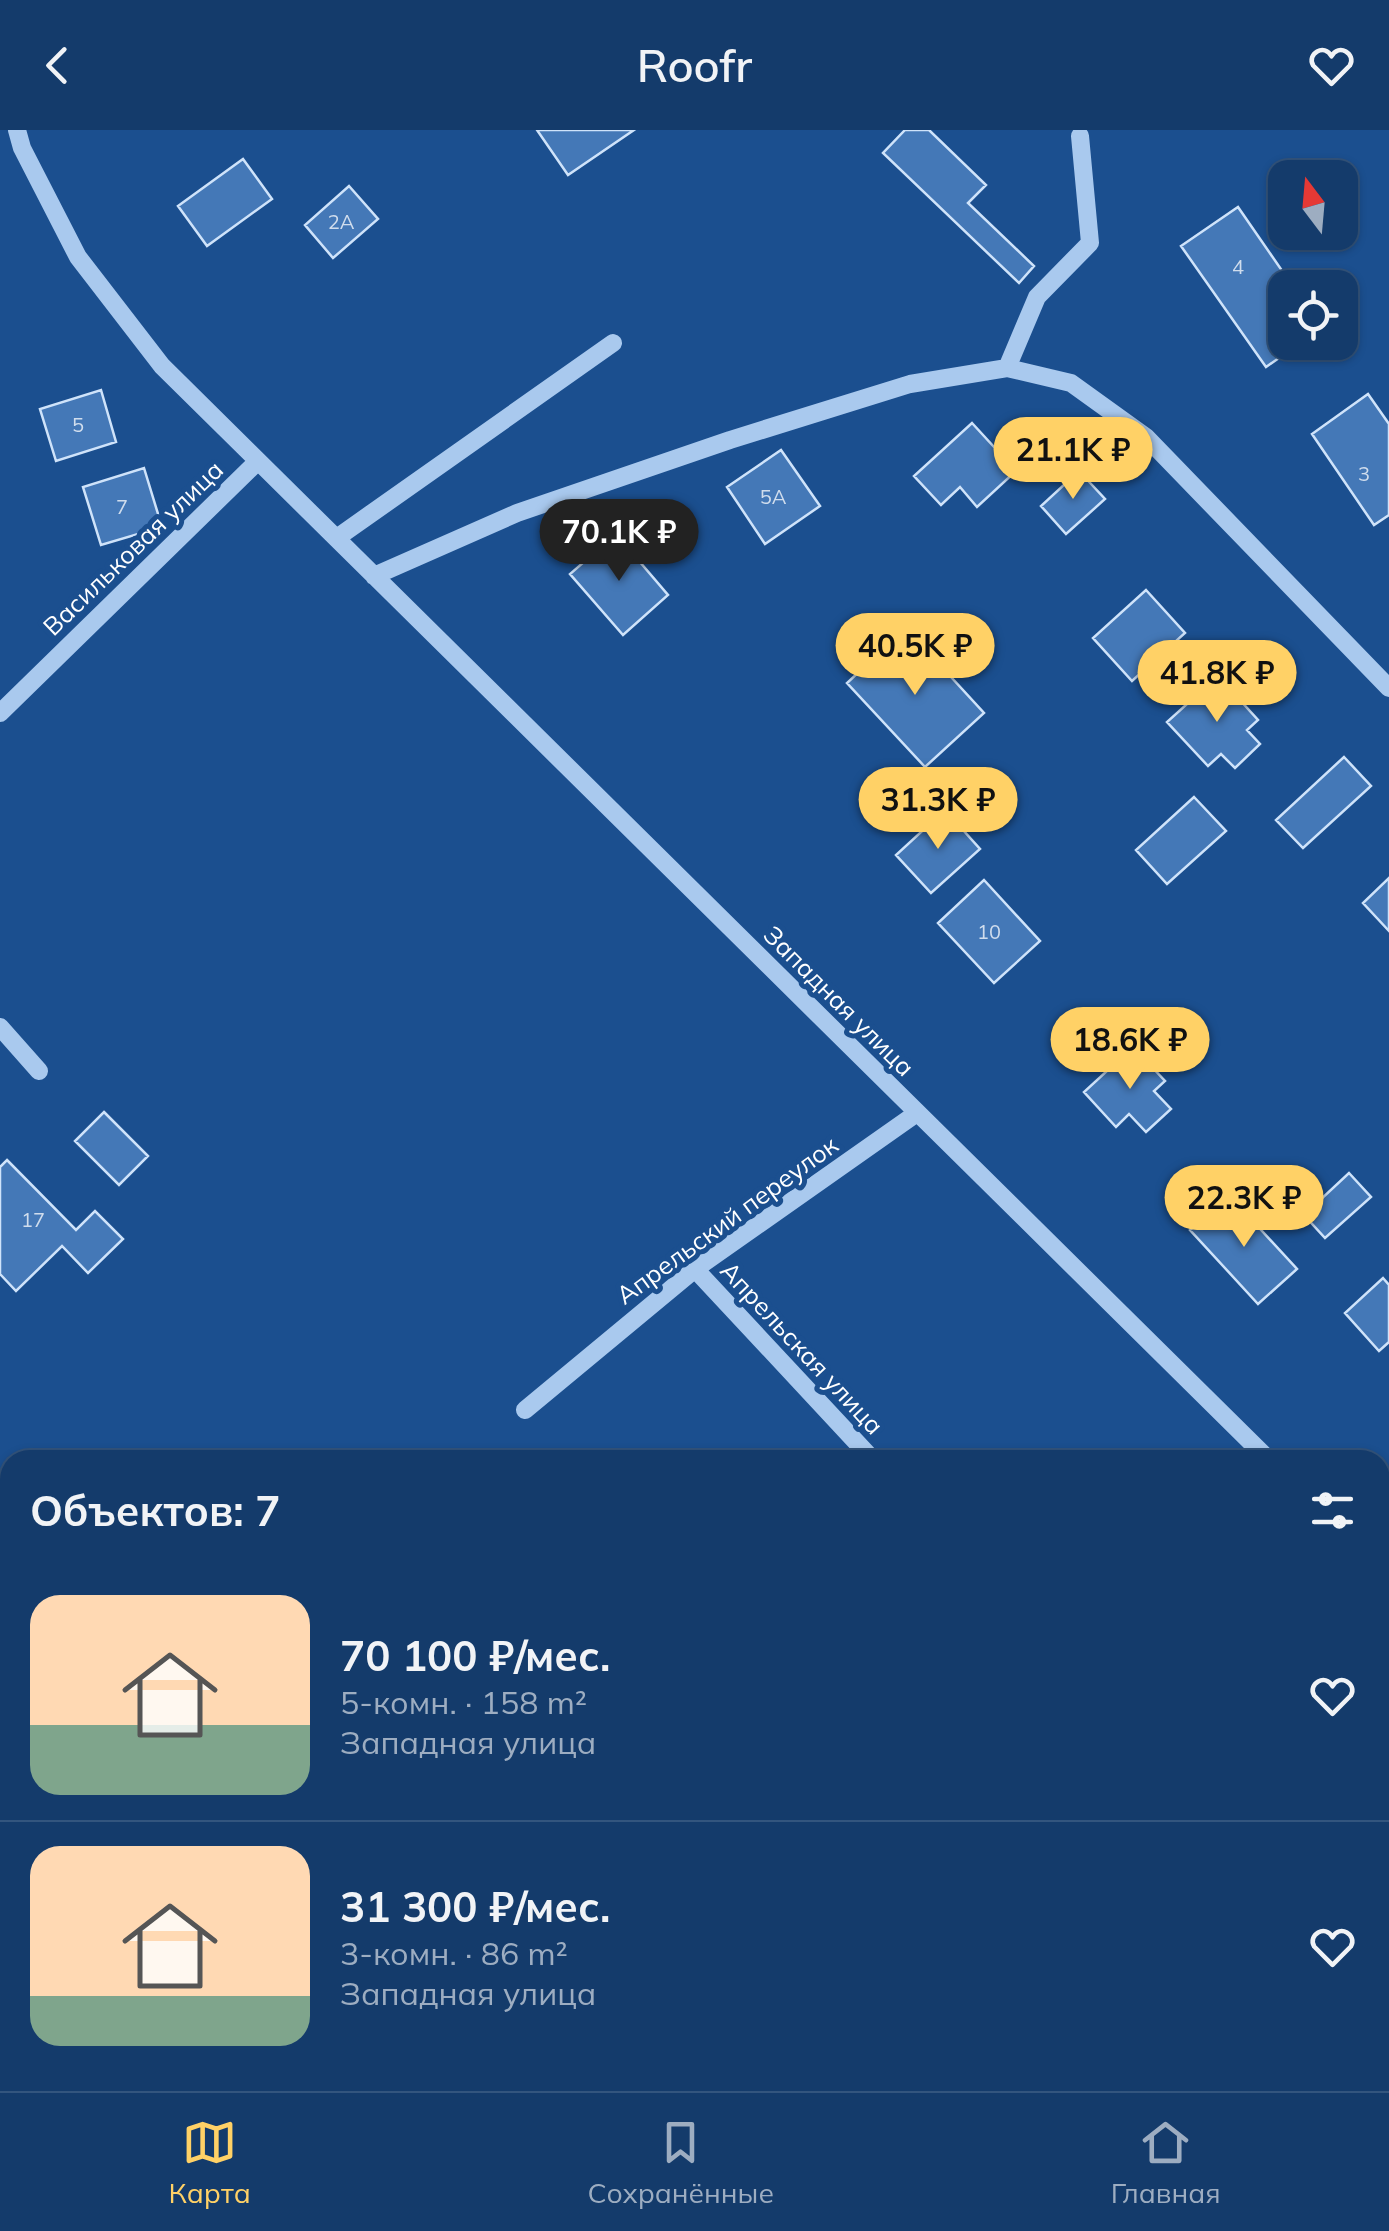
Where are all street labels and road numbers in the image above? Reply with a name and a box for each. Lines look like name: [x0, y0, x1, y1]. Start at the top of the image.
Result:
street label: Васильковая улица: [36, 454, 229, 642]
street label: Западная улица: [758, 919, 921, 1082]
street label: Апрельский переулок: [610, 1129, 844, 1310]
street label: Апрельская улица: [714, 1255, 890, 1441]

